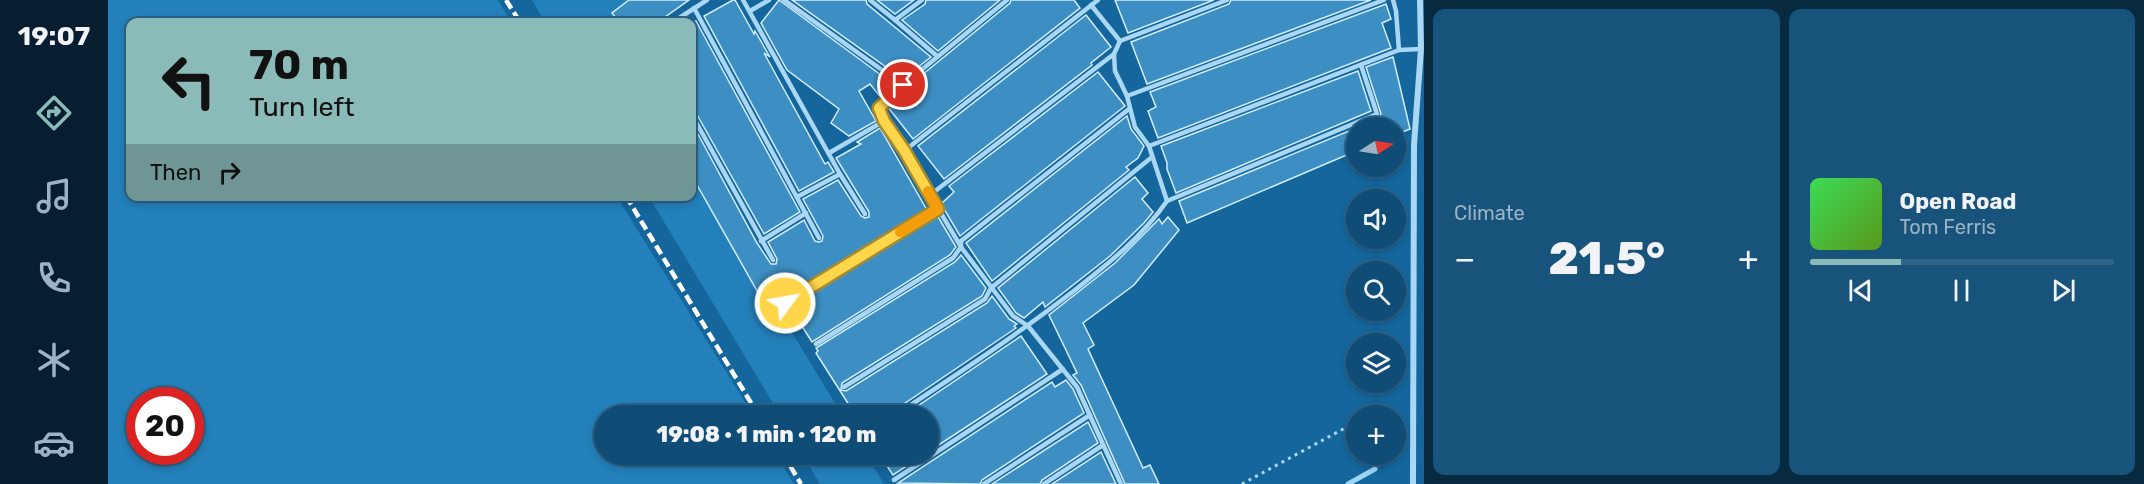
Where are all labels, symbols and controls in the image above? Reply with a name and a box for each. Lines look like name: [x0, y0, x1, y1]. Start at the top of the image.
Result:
text: 19:07: [18, 20, 90, 52]
text: 70 m: [249, 40, 349, 90]
icon: left: [150, 42, 228, 120]
pin: [877, 59, 928, 110]
icon: arrive: [886, 68, 919, 101]
text: Turn left: [249, 91, 354, 123]
icon: directions: [33, 92, 75, 134]
north arrow: [1346, 117, 1406, 177]
map controls: [1346, 117, 1406, 465]
icon: right: [213, 156, 246, 189]
text: Then: [150, 159, 201, 186]
icon: music: [33, 175, 75, 217]
text: Open Road: [1900, 188, 2016, 215]
button: sound: [1346, 189, 1406, 249]
text: Climate: [1454, 201, 1525, 225]
text: Tom Ferris: [1900, 215, 1996, 239]
text: 21.5°: [1548, 232, 1665, 285]
text: −: [1454, 239, 1475, 278]
text: +: [1738, 239, 1758, 278]
icon: phone: [33, 257, 75, 299]
button: search: [1346, 261, 1406, 321]
position arrow: [753, 271, 817, 335]
icon: previous: [1844, 274, 1877, 307]
icon: pause: [1945, 274, 1978, 307]
icon: next: [2047, 274, 2080, 307]
button: layers: [1346, 333, 1406, 393]
icon: climate: [33, 339, 75, 381]
speed limit sign: 20: [126, 387, 204, 465]
button: +: [1346, 405, 1406, 465]
text: 19:08 · 1 min · 120 m: [657, 421, 876, 448]
icon: car: [33, 422, 75, 464]

